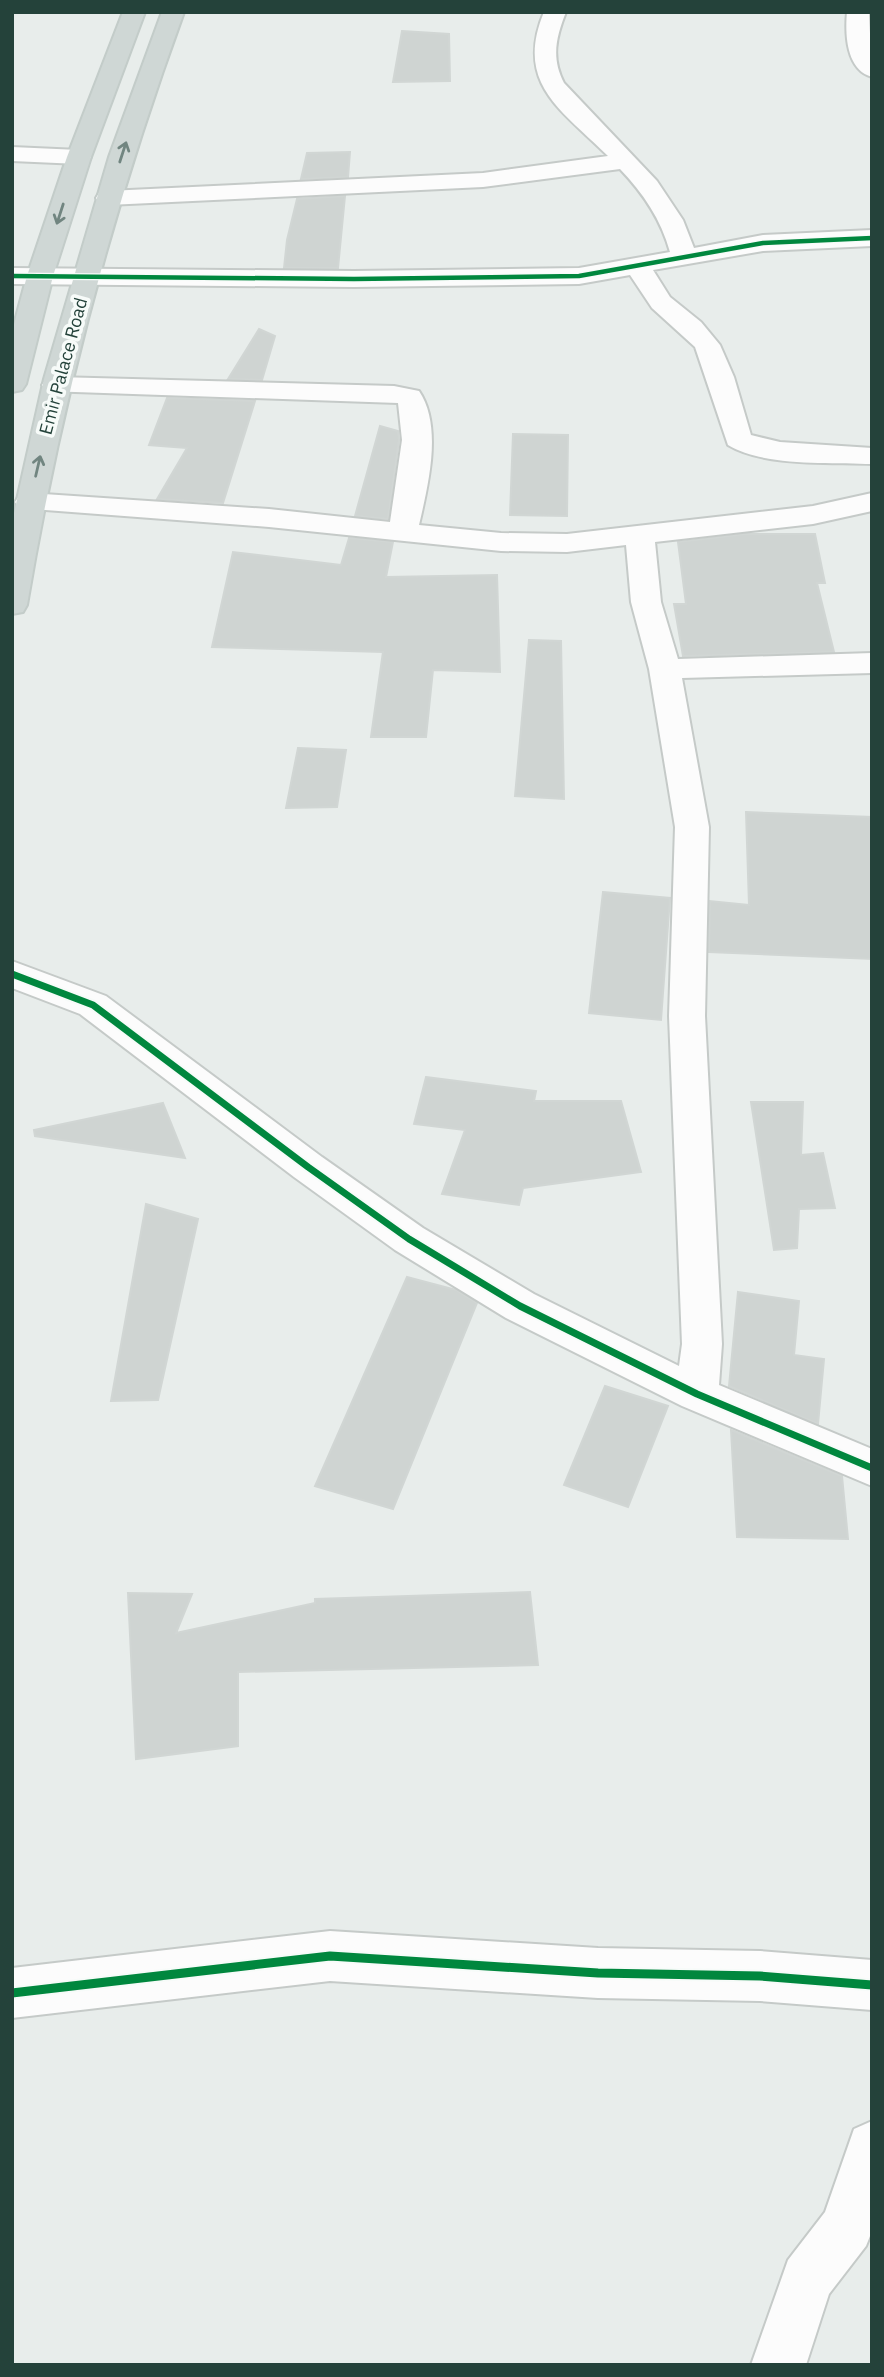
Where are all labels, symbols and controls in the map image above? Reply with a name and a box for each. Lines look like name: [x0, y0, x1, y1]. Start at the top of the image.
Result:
one-way arrow: [117, 141, 130, 163]
one-way arrow: [53, 203, 65, 225]
street label: Emir Palace Road: [34, 295, 92, 437]
one-way arrow: [31, 455, 45, 478]

